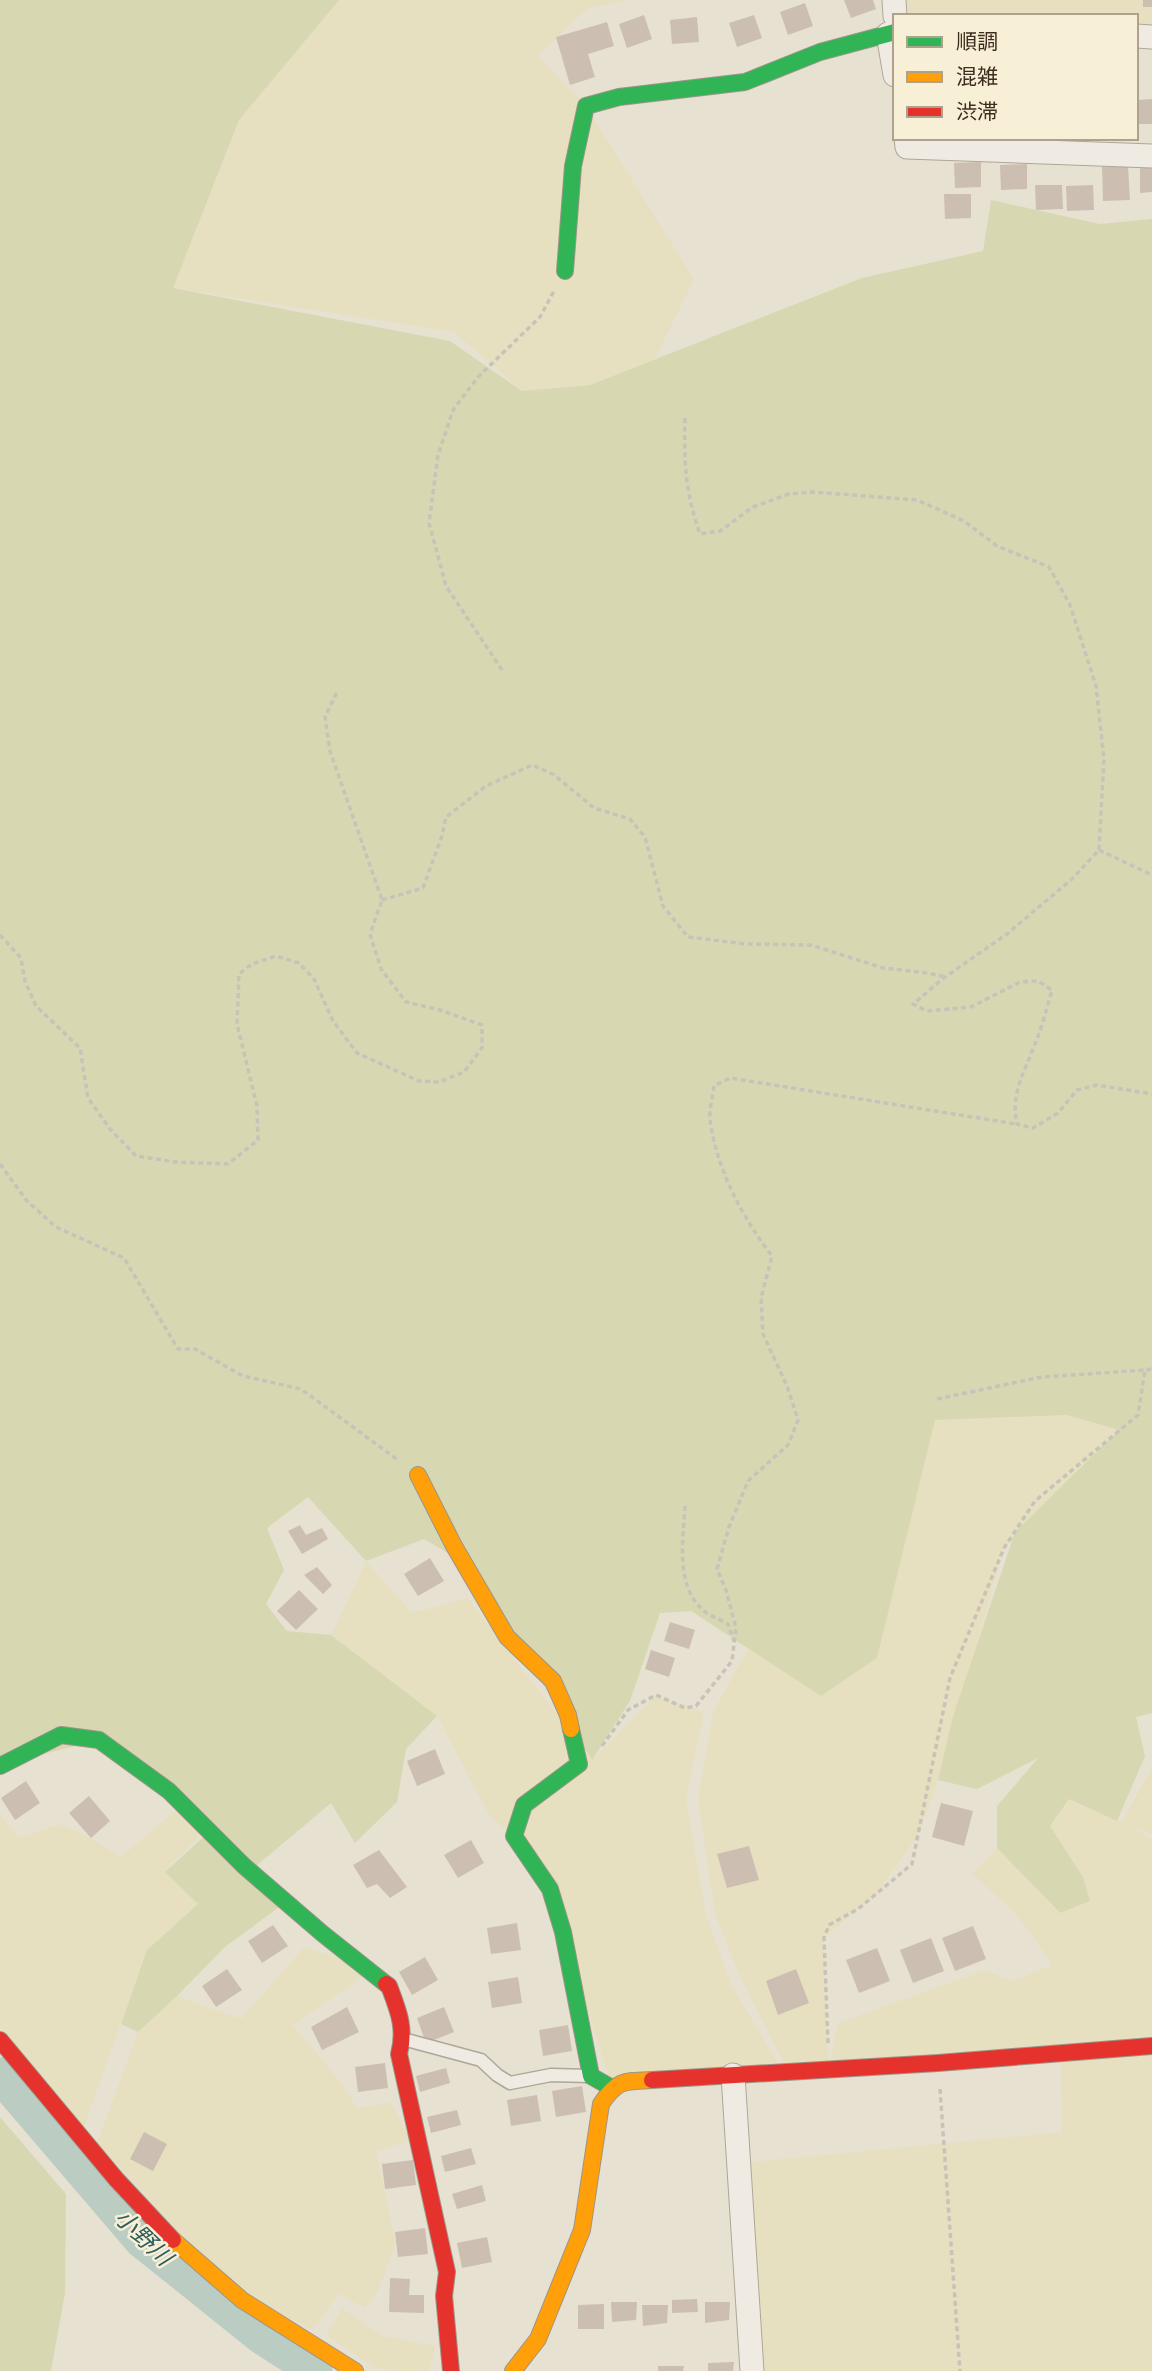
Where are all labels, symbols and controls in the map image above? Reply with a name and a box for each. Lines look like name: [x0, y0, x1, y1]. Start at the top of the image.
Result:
legend: [893, 14, 1138, 140]
text: 順調: [956, 28, 998, 55]
text: 混雑: [956, 63, 998, 90]
text: 渋滞: [956, 98, 998, 125]
water label: 小野川: [109, 2203, 181, 2273]

